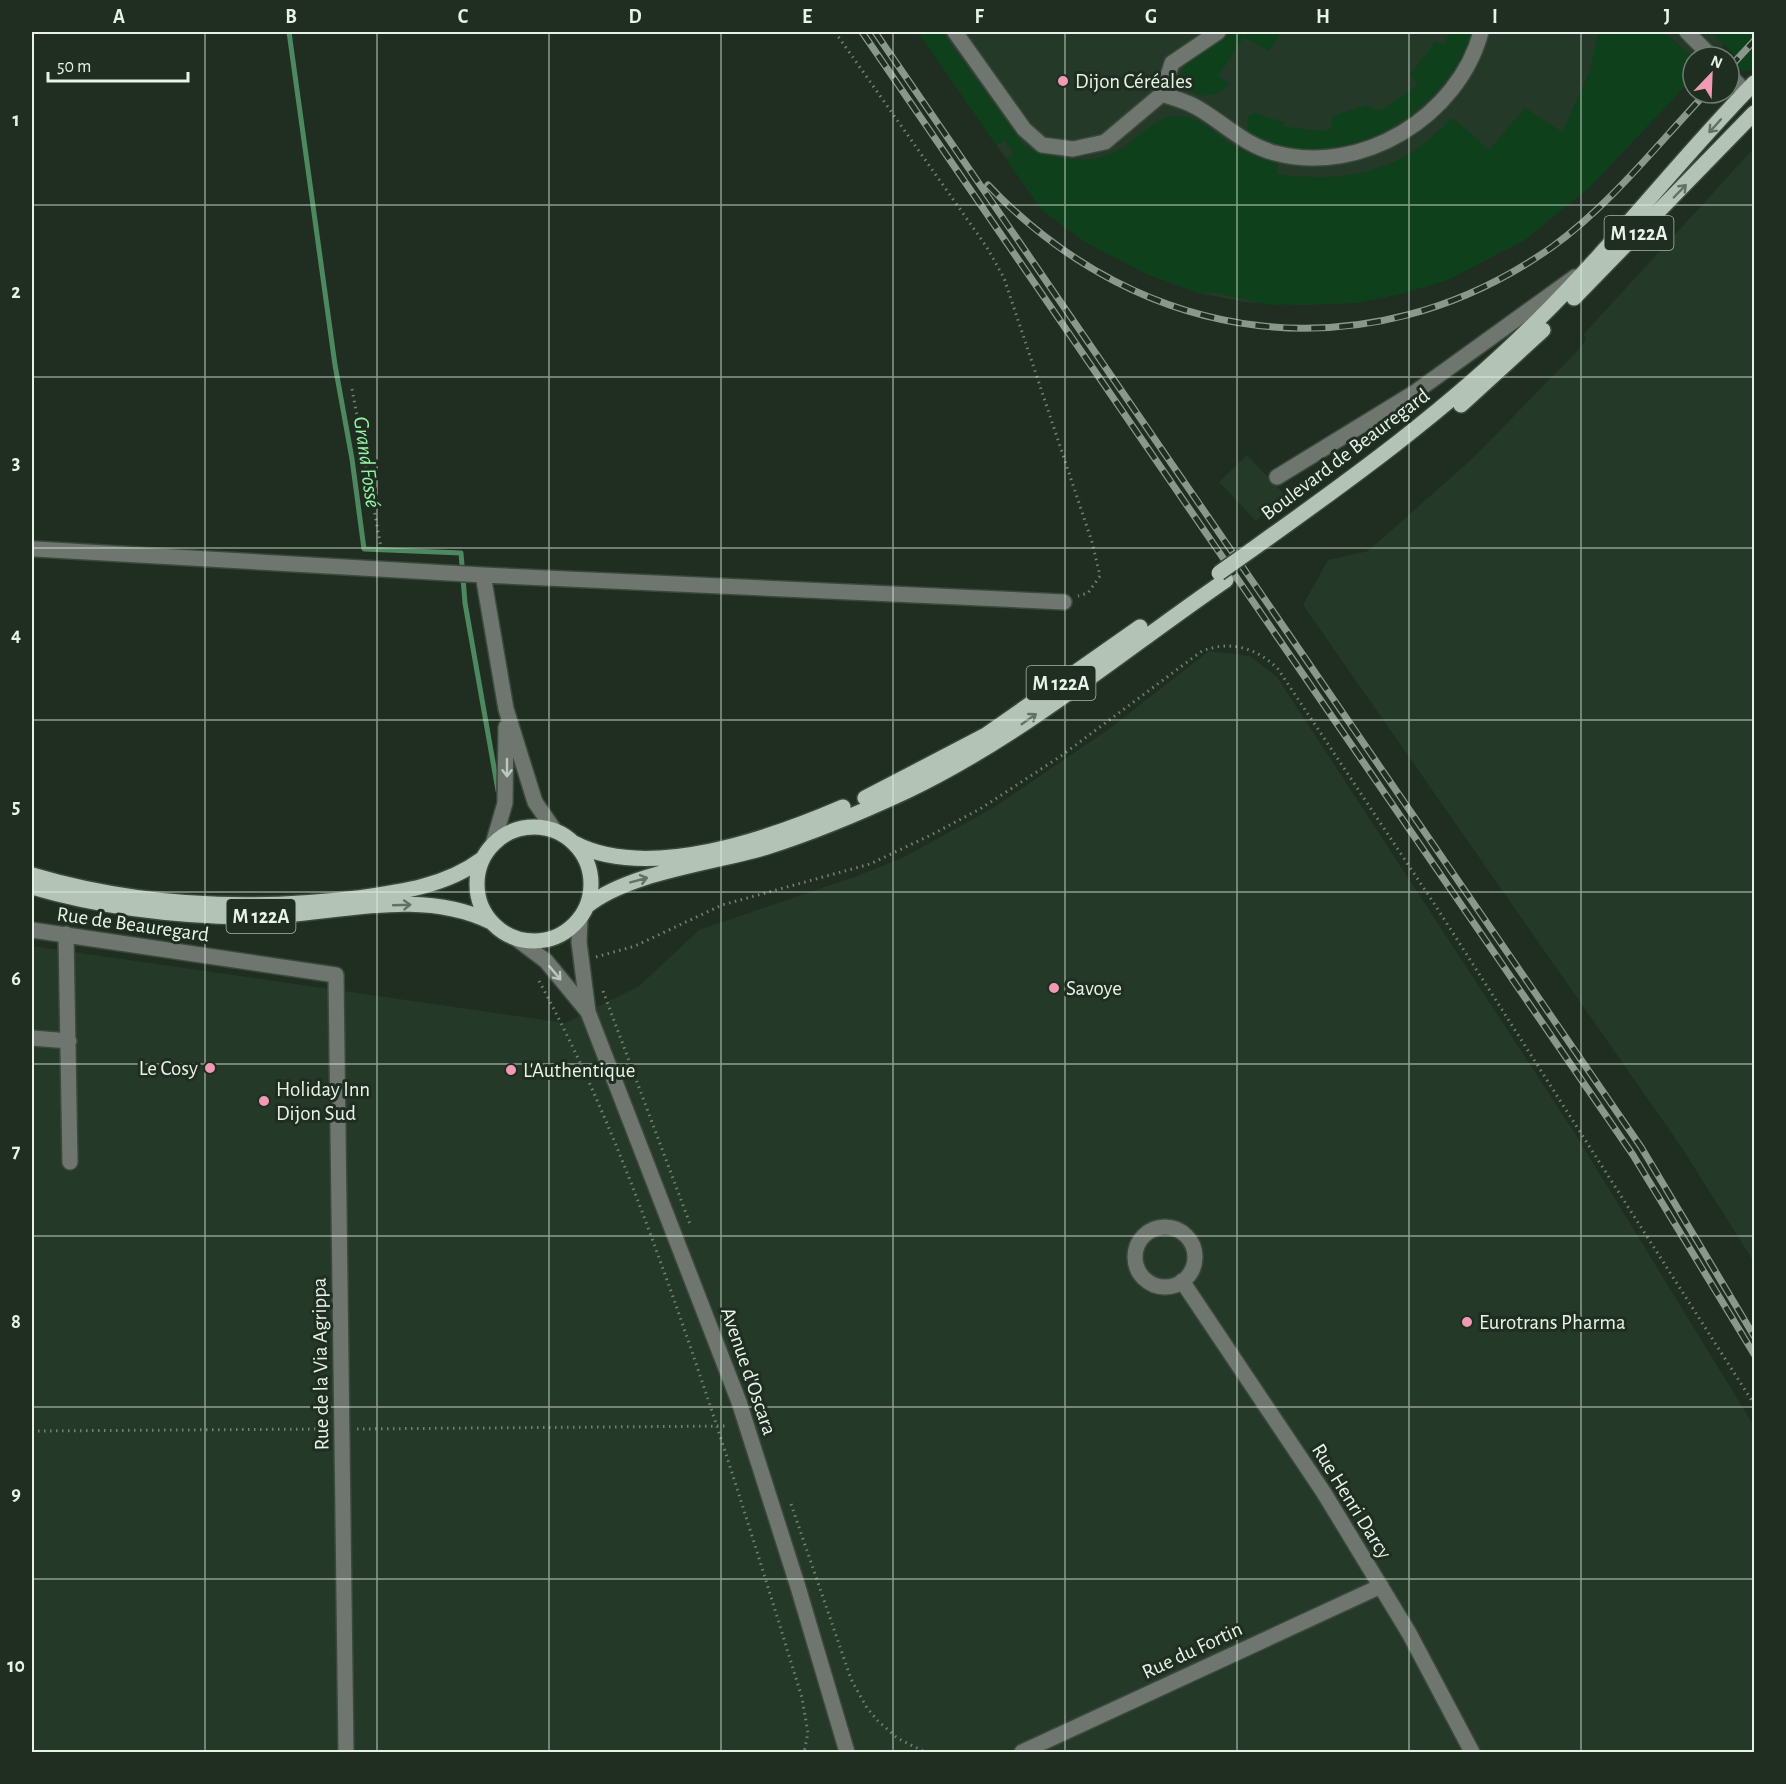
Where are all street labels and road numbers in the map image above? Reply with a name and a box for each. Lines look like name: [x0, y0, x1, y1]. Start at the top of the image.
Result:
road number: M 122A: [1604, 216, 1674, 250]
street label: Boulevard de Beauregard: [1257, 384, 1433, 524]
road number: M 122A: [1026, 666, 1096, 700]
road number: M 122A: [226, 899, 296, 933]
street label: Rue de Beauregard: [56, 903, 210, 946]
street label: Rue de la Via Agrippa: [308, 1277, 333, 1451]
street label: Avenue d'Oscara: [717, 1305, 780, 1438]
street label: Rue Henri Darcy: [1308, 1440, 1395, 1563]
street label: Rue du Fortin: [1139, 1618, 1246, 1683]

